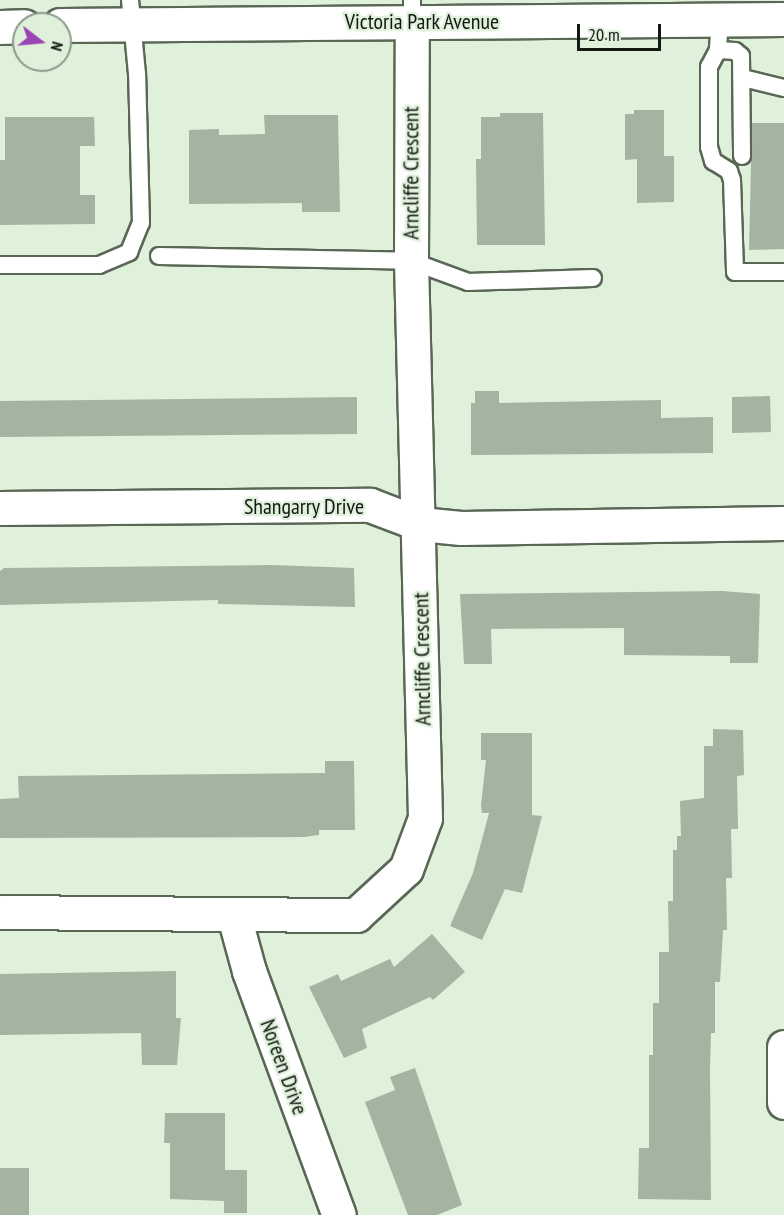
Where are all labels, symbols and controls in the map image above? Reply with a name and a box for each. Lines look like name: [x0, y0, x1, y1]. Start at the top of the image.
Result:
street label: Victoria Park Avenue: [344, 9, 500, 35]
north arrow: [12, 12, 72, 72]
scale bar: [580, 12, 664, 50]
text: 20 m: [588, 23, 620, 46]
text: N: [47, 39, 68, 53]
street label: Arncliffe Crescent: [398, 106, 424, 240]
street label: Shangarry Drive: [244, 494, 364, 520]
street label: Arncliffe Crescent: [408, 592, 436, 726]
street label: Noreen Drive: [255, 1016, 313, 1118]

